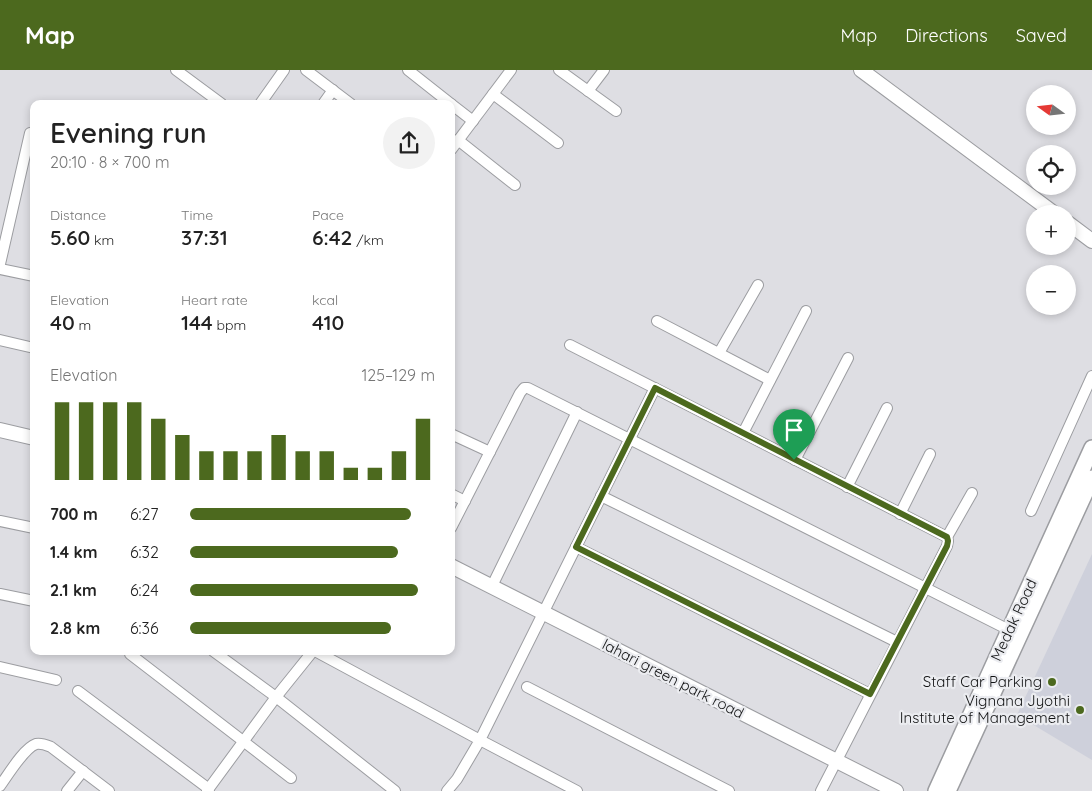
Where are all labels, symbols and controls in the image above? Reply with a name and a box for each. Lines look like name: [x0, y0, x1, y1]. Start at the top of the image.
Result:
text: Map: [25, 20, 75, 50]
text: Map: [840, 24, 877, 47]
text: Directions: [905, 24, 988, 47]
text: Saved: [1016, 24, 1067, 47]
north arrow: [1026, 85, 1076, 135]
map controls: [1026, 85, 1076, 315]
text: Evening run: [50, 115, 207, 150]
button: share: [383, 117, 435, 169]
button: locate: [1026, 145, 1076, 195]
text: 20:10 · 8 × 700 m: [50, 152, 170, 172]
button: +: [1026, 205, 1076, 255]
text: Distance: [50, 206, 106, 224]
text: Time: [181, 206, 213, 224]
text: Pace: [312, 206, 344, 224]
text: 5.60: [50, 224, 90, 250]
text: 37:31: [181, 224, 228, 250]
text: 6:42: [312, 224, 352, 250]
text: km: [90, 231, 114, 249]
text: /km: [352, 231, 384, 249]
button: −: [1026, 265, 1076, 315]
text: Elevation: [50, 291, 109, 309]
text: Heart rate: [181, 291, 248, 309]
text: kcal: [312, 291, 338, 309]
text: 40: [50, 309, 75, 335]
text: 144: [181, 309, 213, 335]
text: 410: [312, 309, 344, 335]
text: m: [75, 316, 91, 334]
text: bpm: [213, 316, 246, 334]
text: Elevation: [50, 365, 117, 385]
text: 125–129 m: [361, 365, 435, 385]
pin: [773, 409, 815, 460]
icon: arrive: [780, 416, 808, 444]
text: 700 m: [50, 504, 98, 524]
text: 6:27: [130, 504, 158, 524]
text: 1.4 km: [50, 542, 97, 562]
text: 6:32: [130, 542, 159, 562]
street label: Medak Road: [986, 576, 1041, 664]
text: 2.1 km: [50, 580, 97, 600]
text: 6:24: [130, 580, 159, 600]
text: 2.8 km: [50, 618, 100, 638]
text: 6:36: [130, 618, 159, 638]
street label: lahari green park road: [599, 635, 747, 723]
place label: Staff Car Parking: [923, 672, 1042, 691]
marker: Staff Car Parking: [1046, 676, 1058, 688]
place label: Vignana Jyothi Institute of Management: [900, 691, 1070, 727]
marker: Vignana Jyothi Institute of Management: [1074, 704, 1086, 716]

